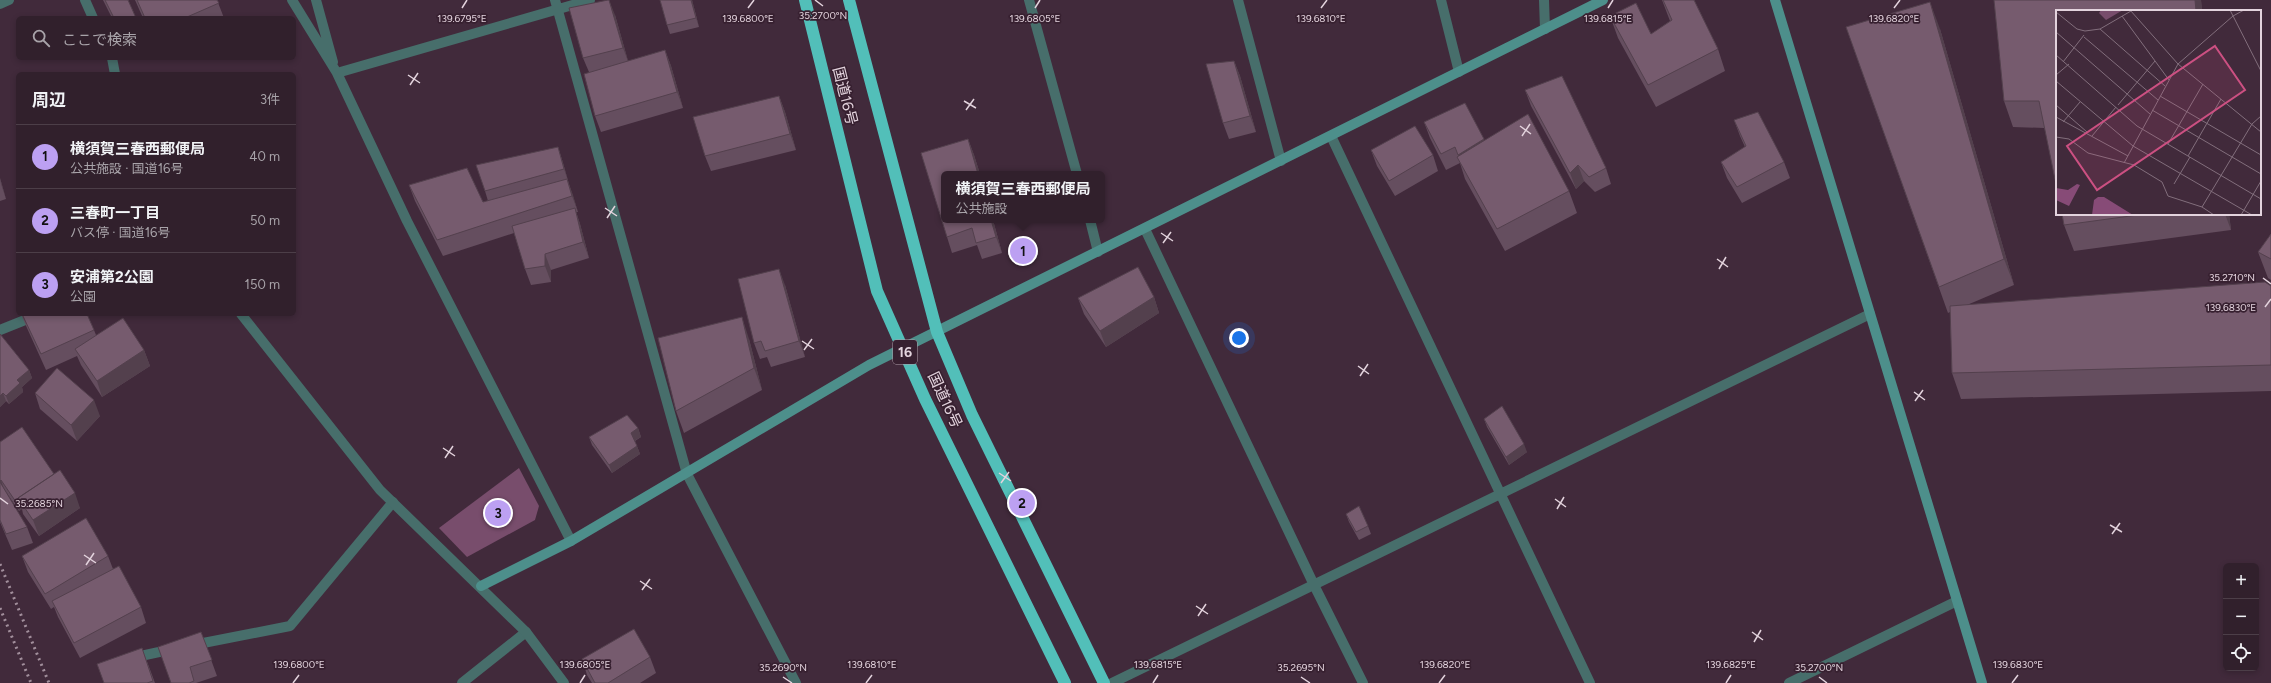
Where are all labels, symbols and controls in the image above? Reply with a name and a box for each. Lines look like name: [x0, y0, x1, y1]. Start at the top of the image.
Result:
text: 35.2700°N: [799, 9, 847, 22]
inset map: [2056, 10, 2261, 215]
text: 139.6795°E: [437, 12, 487, 25]
text: 139.6800°E: [722, 12, 774, 25]
text: 139.6805°E: [1010, 12, 1061, 25]
text: 139.6810°E: [1296, 12, 1346, 25]
text: 139.6815°E: [1584, 12, 1632, 25]
text: 139.6820°E: [1869, 12, 1919, 25]
search box: [16, 16, 296, 60]
icon: search: [30, 27, 52, 49]
text: ここで検索: [62, 31, 137, 49]
street label: 国道16号: [829, 65, 861, 127]
text: 周辺: [32, 90, 66, 110]
text: 3件: [260, 92, 280, 107]
text: 横須賀三春西郵便局: [70, 140, 205, 158]
text: 1: [42, 149, 48, 164]
text: 40 m: [249, 149, 280, 164]
text: 公共施設 · 国道16号: [70, 161, 183, 176]
popup: [941, 171, 1105, 223]
text: 横須賀三春西郵便局: [955, 180, 1091, 198]
text: 公共施設: [955, 201, 1008, 216]
text: 三春町一丁目: [70, 204, 160, 222]
text: 2: [41, 213, 49, 228]
text: 50 m: [250, 213, 280, 228]
text: バス停 · 国道16号: [70, 225, 170, 240]
pin: 1: [1010, 236, 1036, 266]
text: 安浦第2公園: [70, 268, 154, 286]
text: 35.2710°N: [2209, 271, 2255, 284]
text: 3: [41, 277, 49, 292]
text: 150 m: [245, 277, 280, 292]
text: 公園: [70, 289, 96, 304]
text: 139.6830°E: [2206, 301, 2256, 314]
your location: [1229, 328, 1249, 348]
road number: 16: [893, 340, 917, 364]
street label: 国道16号: [924, 369, 966, 431]
pin: 2: [1009, 488, 1035, 518]
text: 35.2685°N: [15, 497, 63, 510]
pin: 3: [485, 498, 511, 528]
map controls: [2223, 563, 2259, 671]
button: +: [2223, 563, 2259, 599]
button: −: [2223, 599, 2259, 635]
button: locate: [2223, 635, 2259, 671]
text: 139.6800°E: [273, 658, 325, 671]
text: 139.6805°E: [560, 658, 611, 671]
text: 139.6810°E: [847, 658, 897, 671]
text: 139.6815°E: [1134, 658, 1182, 671]
text: 139.6820°E: [1420, 658, 1470, 671]
text: 139.6825°E: [1706, 658, 1756, 671]
text: 139.6830°E: [1993, 658, 2043, 671]
text: 35.2690°N: [759, 661, 807, 674]
text: 35.2695°N: [1277, 661, 1325, 674]
text: 35.2700°N: [1795, 661, 1843, 674]

